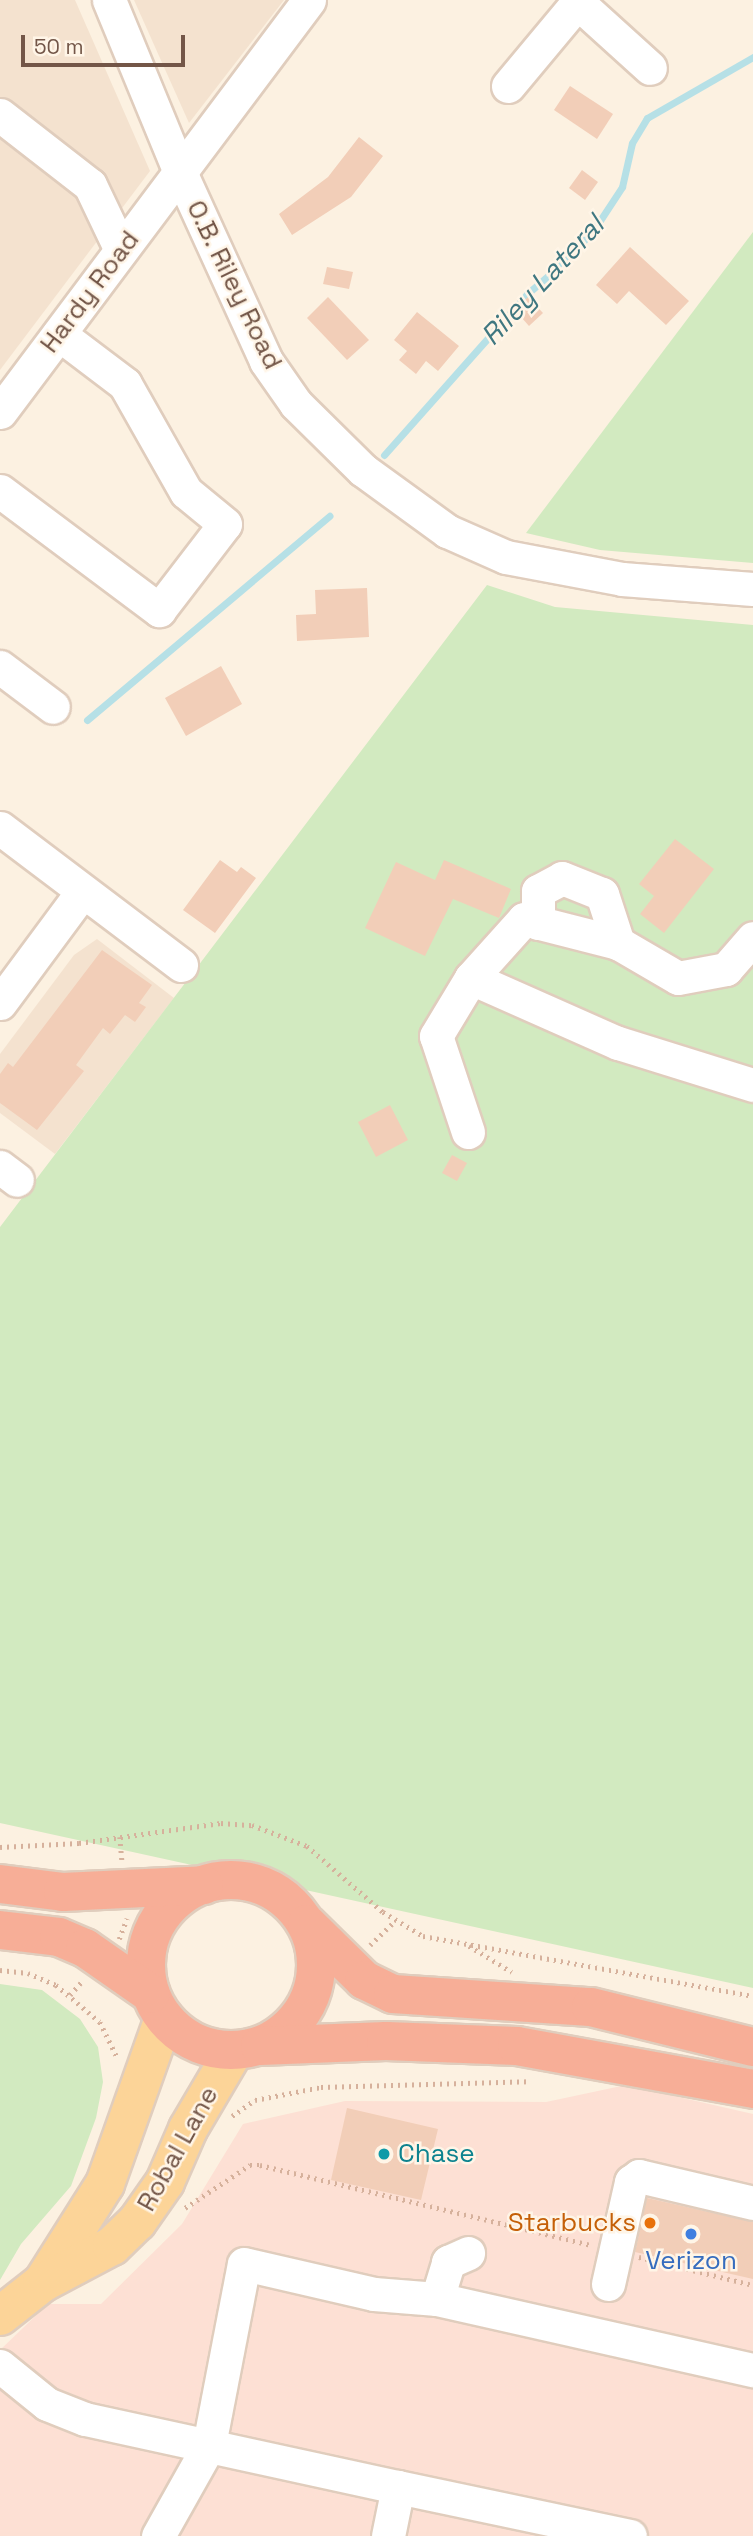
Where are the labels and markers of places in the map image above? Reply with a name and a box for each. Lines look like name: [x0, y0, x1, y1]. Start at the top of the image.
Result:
place label: Chase: [398, 2138, 475, 2170]
marker: Chase: [376, 2146, 392, 2162]
place label: Starbucks: [508, 2207, 636, 2239]
marker: Starbucks: [642, 2215, 658, 2231]
marker: Verizon: [683, 2226, 699, 2242]
place label: Verizon: [645, 2245, 737, 2277]

